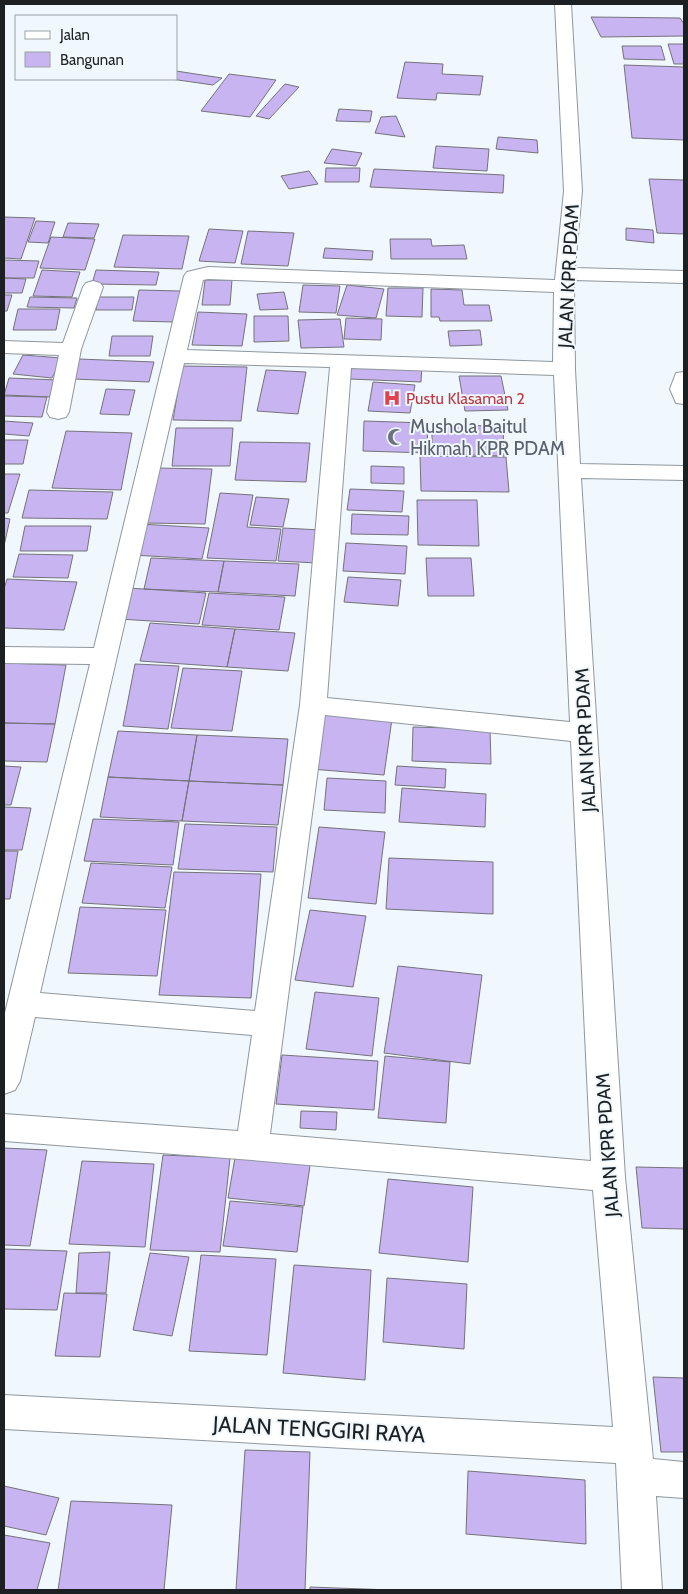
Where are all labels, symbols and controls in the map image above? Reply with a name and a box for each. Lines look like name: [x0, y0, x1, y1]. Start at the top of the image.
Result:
legend: [15, 15, 178, 80]
text: Jalan: [59, 26, 90, 44]
text: Bangunan: [60, 51, 124, 69]
street label: JALAN KPR PDAM: [553, 203, 584, 350]
hospital icon: Pustu Klasaman 2: [382, 388, 402, 408]
place label: Pustu Klasaman 2: [406, 389, 525, 408]
place label: Mushola Baitul Hikmah KPR PDAM: [410, 415, 565, 460]
mosque icon: Mushola Baitul Hikmah KPR PDAM: [386, 427, 406, 447]
street label: JALAN KPR PDAM: [570, 667, 601, 814]
street label: JALAN KPR PDAM: [591, 1072, 624, 1219]
street label: JALAN TENGGIRI RAYA: [211, 1410, 426, 1449]

